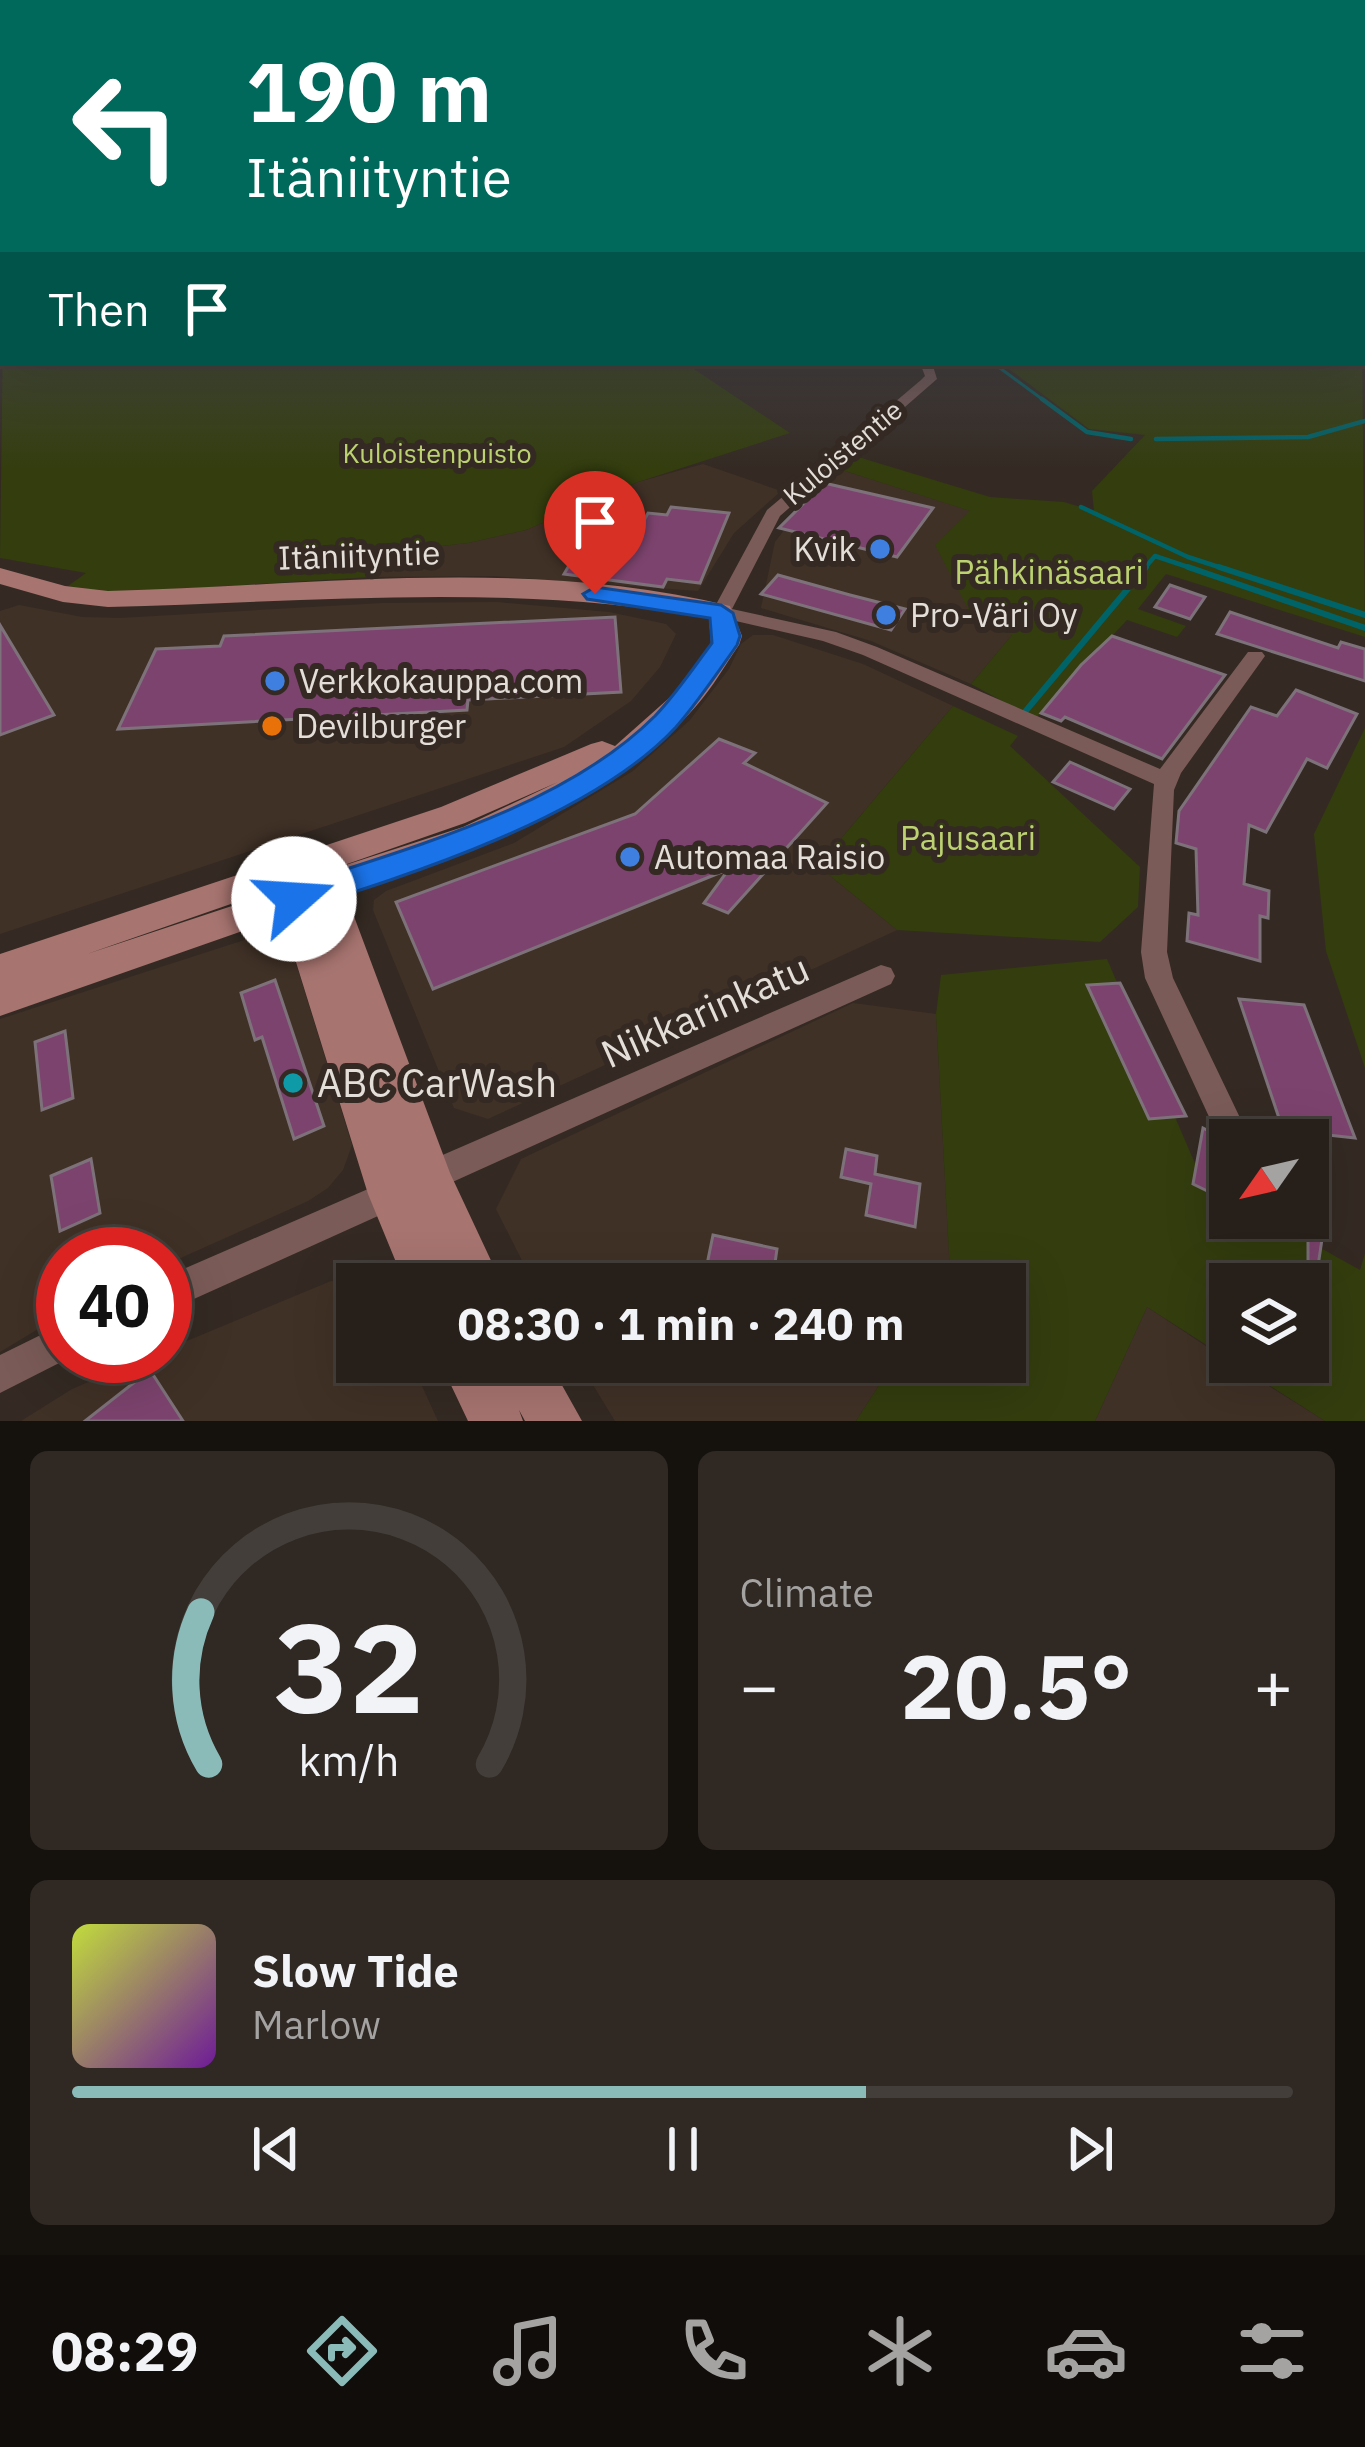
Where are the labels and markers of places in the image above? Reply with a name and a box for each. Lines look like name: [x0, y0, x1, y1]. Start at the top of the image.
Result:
pin: [544, 471, 646, 594]
place label: Kvik: [794, 527, 856, 570]
marker: Kvik: [867, 536, 893, 562]
place label: Pro-Väri Oy: [910, 593, 1077, 636]
marker: Pro-Väri Oy: [873, 602, 899, 628]
place label: Verkkokauppa.com: [299, 659, 583, 702]
marker: Verkkokauppa.com: [262, 668, 288, 694]
place label: Devilburger: [296, 704, 466, 747]
marker: Devilburger: [259, 713, 285, 739]
place label: Automaa Raisio: [654, 835, 885, 878]
marker: Automaa Raisio: [617, 844, 643, 870]
place label: ABC CarWash: [317, 1057, 557, 1108]
marker: ABC CarWash: [280, 1070, 306, 1096]

